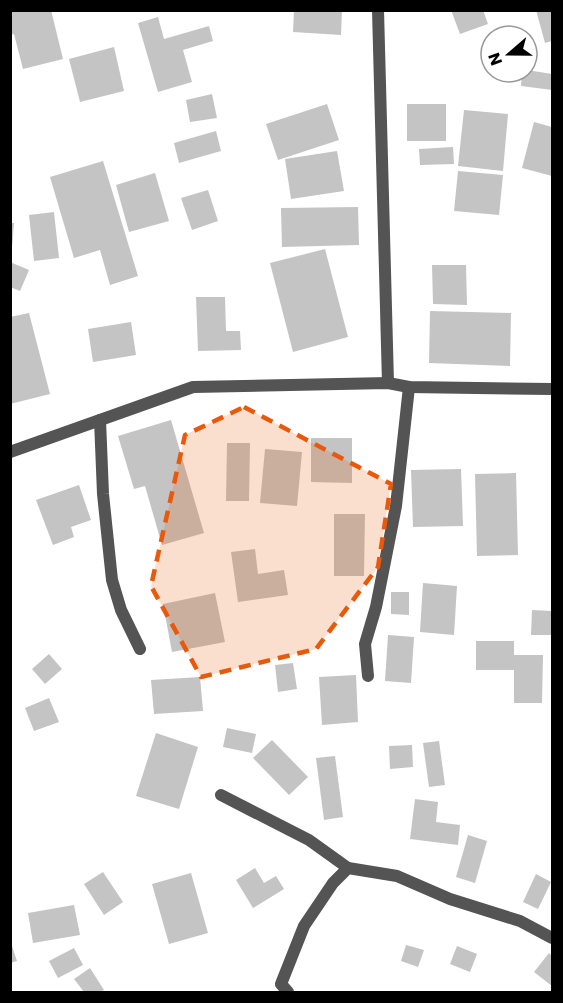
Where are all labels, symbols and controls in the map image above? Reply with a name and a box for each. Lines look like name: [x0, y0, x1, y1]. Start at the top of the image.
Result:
north arrow: [479, 24, 539, 84]
text: N: [483, 49, 508, 69]

